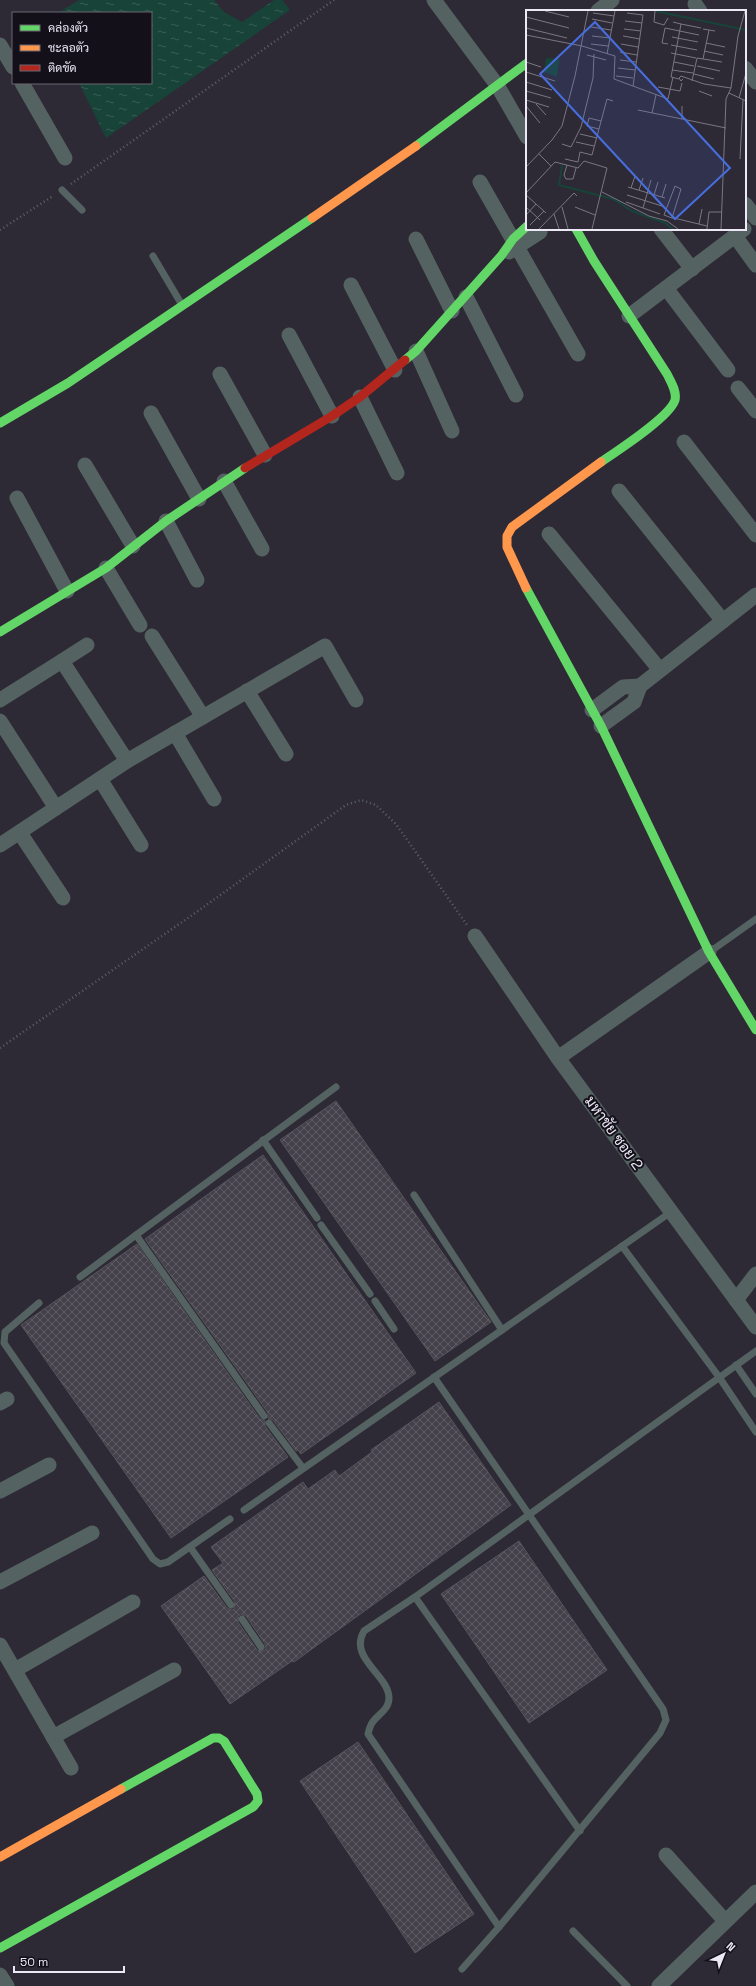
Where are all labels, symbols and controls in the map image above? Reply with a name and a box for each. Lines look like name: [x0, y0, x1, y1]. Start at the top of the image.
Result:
inset map: [526, 10, 746, 230]
legend: [12, 12, 152, 84]
text: คล่องตัว: [48, 20, 88, 36]
text: ชะลอตัว: [48, 40, 89, 56]
text: ติดขัด: [48, 60, 77, 76]
street label: มหาชัย ซอย 2: [581, 1092, 648, 1174]
north arrow: [704, 1934, 744, 1974]
text: N: [723, 1939, 738, 1954]
scale bar: [14, 1948, 124, 1974]
text: 50 m: [20, 1954, 48, 1970]

